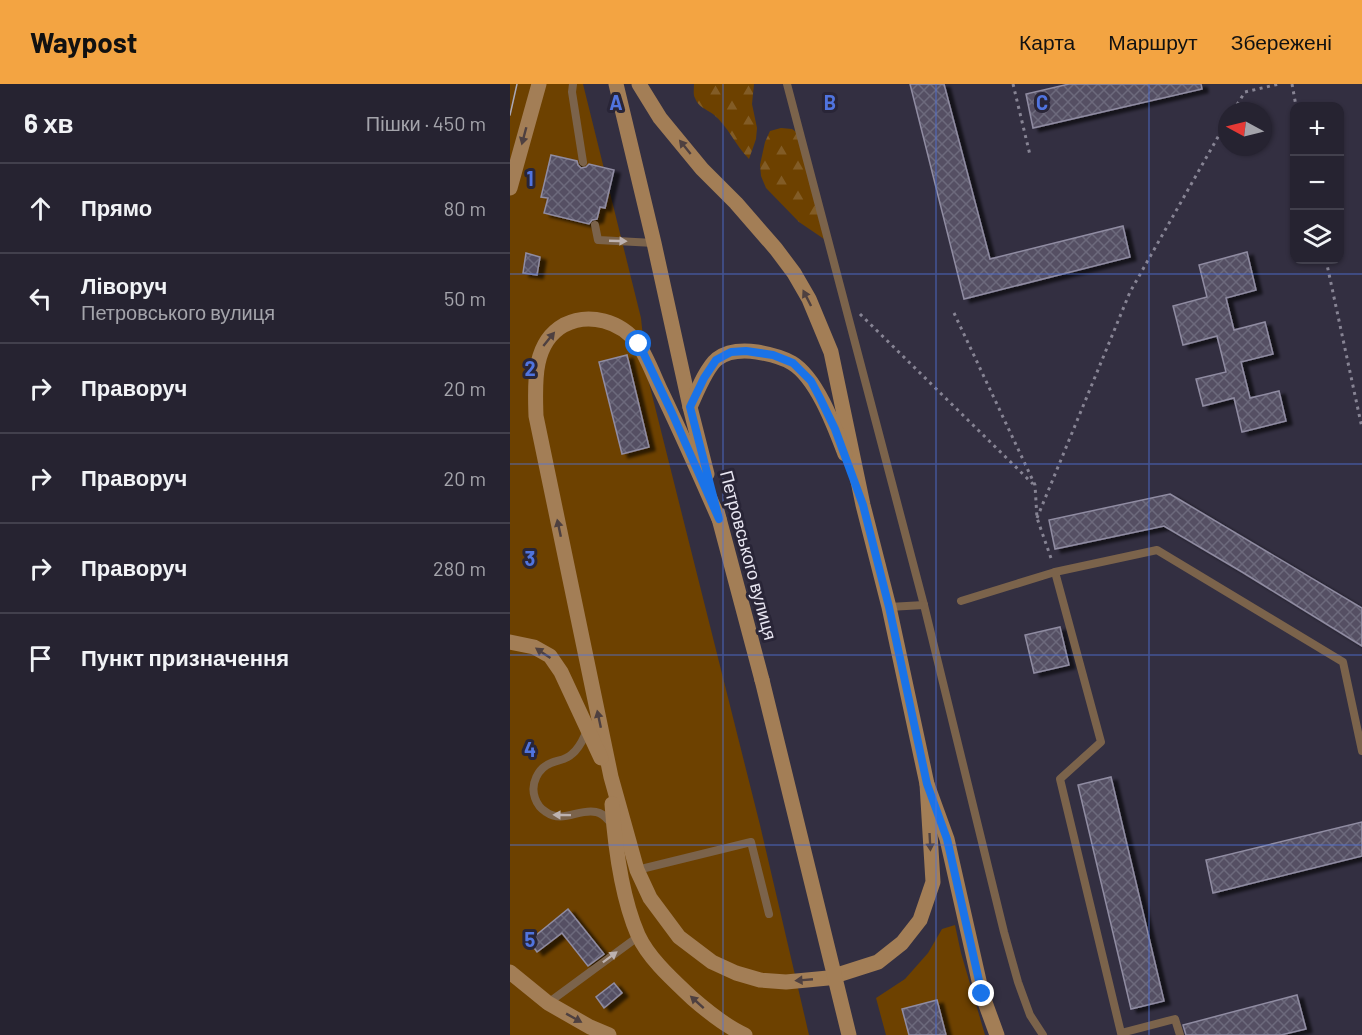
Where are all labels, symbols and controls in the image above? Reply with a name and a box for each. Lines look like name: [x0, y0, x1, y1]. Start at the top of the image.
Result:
text: Waypost: [30, 25, 137, 59]
text: Карта: [1019, 29, 1075, 54]
text: Маршрут: [1108, 29, 1198, 54]
text: Збережені: [1231, 29, 1332, 54]
text: A: [609, 90, 623, 114]
text: B: [824, 90, 836, 114]
text: C: [1036, 90, 1048, 114]
north arrow: [1218, 102, 1272, 156]
map controls: [1290, 102, 1344, 264]
button: +: [1290, 102, 1344, 156]
text: 6 хв: [24, 107, 74, 138]
text: Пішки · 450 m: [366, 111, 486, 135]
one-way arrow: [519, 127, 529, 145]
one-way arrow: [679, 140, 692, 155]
button: −: [1290, 156, 1344, 210]
text: 1: [526, 166, 534, 190]
icon: ahead: [24, 192, 57, 225]
text: Прямо: [81, 194, 152, 220]
text: 80 m: [444, 196, 486, 220]
button: layers: [1290, 210, 1344, 264]
one-way arrow: [609, 237, 628, 246]
text: Ліворуч: [81, 272, 167, 298]
icon: left: [24, 282, 57, 315]
text: 50 m: [444, 286, 486, 310]
one-way arrow: [803, 290, 812, 307]
text: Петровського вулиця: [81, 300, 275, 324]
route start: [625, 330, 651, 356]
one-way arrow: [543, 331, 556, 347]
text: 2: [524, 356, 536, 380]
icon: right: [24, 372, 57, 405]
text: Праворуч: [81, 374, 187, 400]
text: 20 m: [443, 376, 486, 400]
icon: right: [24, 462, 57, 495]
text: Праворуч: [81, 464, 187, 490]
text: 20 m: [443, 466, 486, 490]
street label: Петровського вулиця: [716, 468, 782, 642]
one-way arrow: [554, 519, 563, 538]
text: 3: [525, 546, 535, 570]
icon: right: [24, 552, 57, 585]
text: Праворуч: [81, 554, 187, 580]
text: 280 m: [433, 556, 486, 580]
icon: arrive: [24, 642, 57, 675]
text: Пункт призначення: [81, 644, 289, 670]
one-way arrow: [536, 647, 552, 659]
one-way arrow: [594, 710, 603, 729]
text: 4: [524, 737, 536, 761]
one-way arrow: [552, 810, 571, 820]
one-way arrow: [926, 833, 935, 852]
text: 5: [525, 927, 536, 951]
one-way arrow: [602, 951, 618, 963]
one-way arrow: [795, 975, 814, 985]
route end: [968, 980, 994, 1006]
one-way arrow: [690, 996, 705, 1009]
one-way arrow: [566, 1013, 583, 1023]

